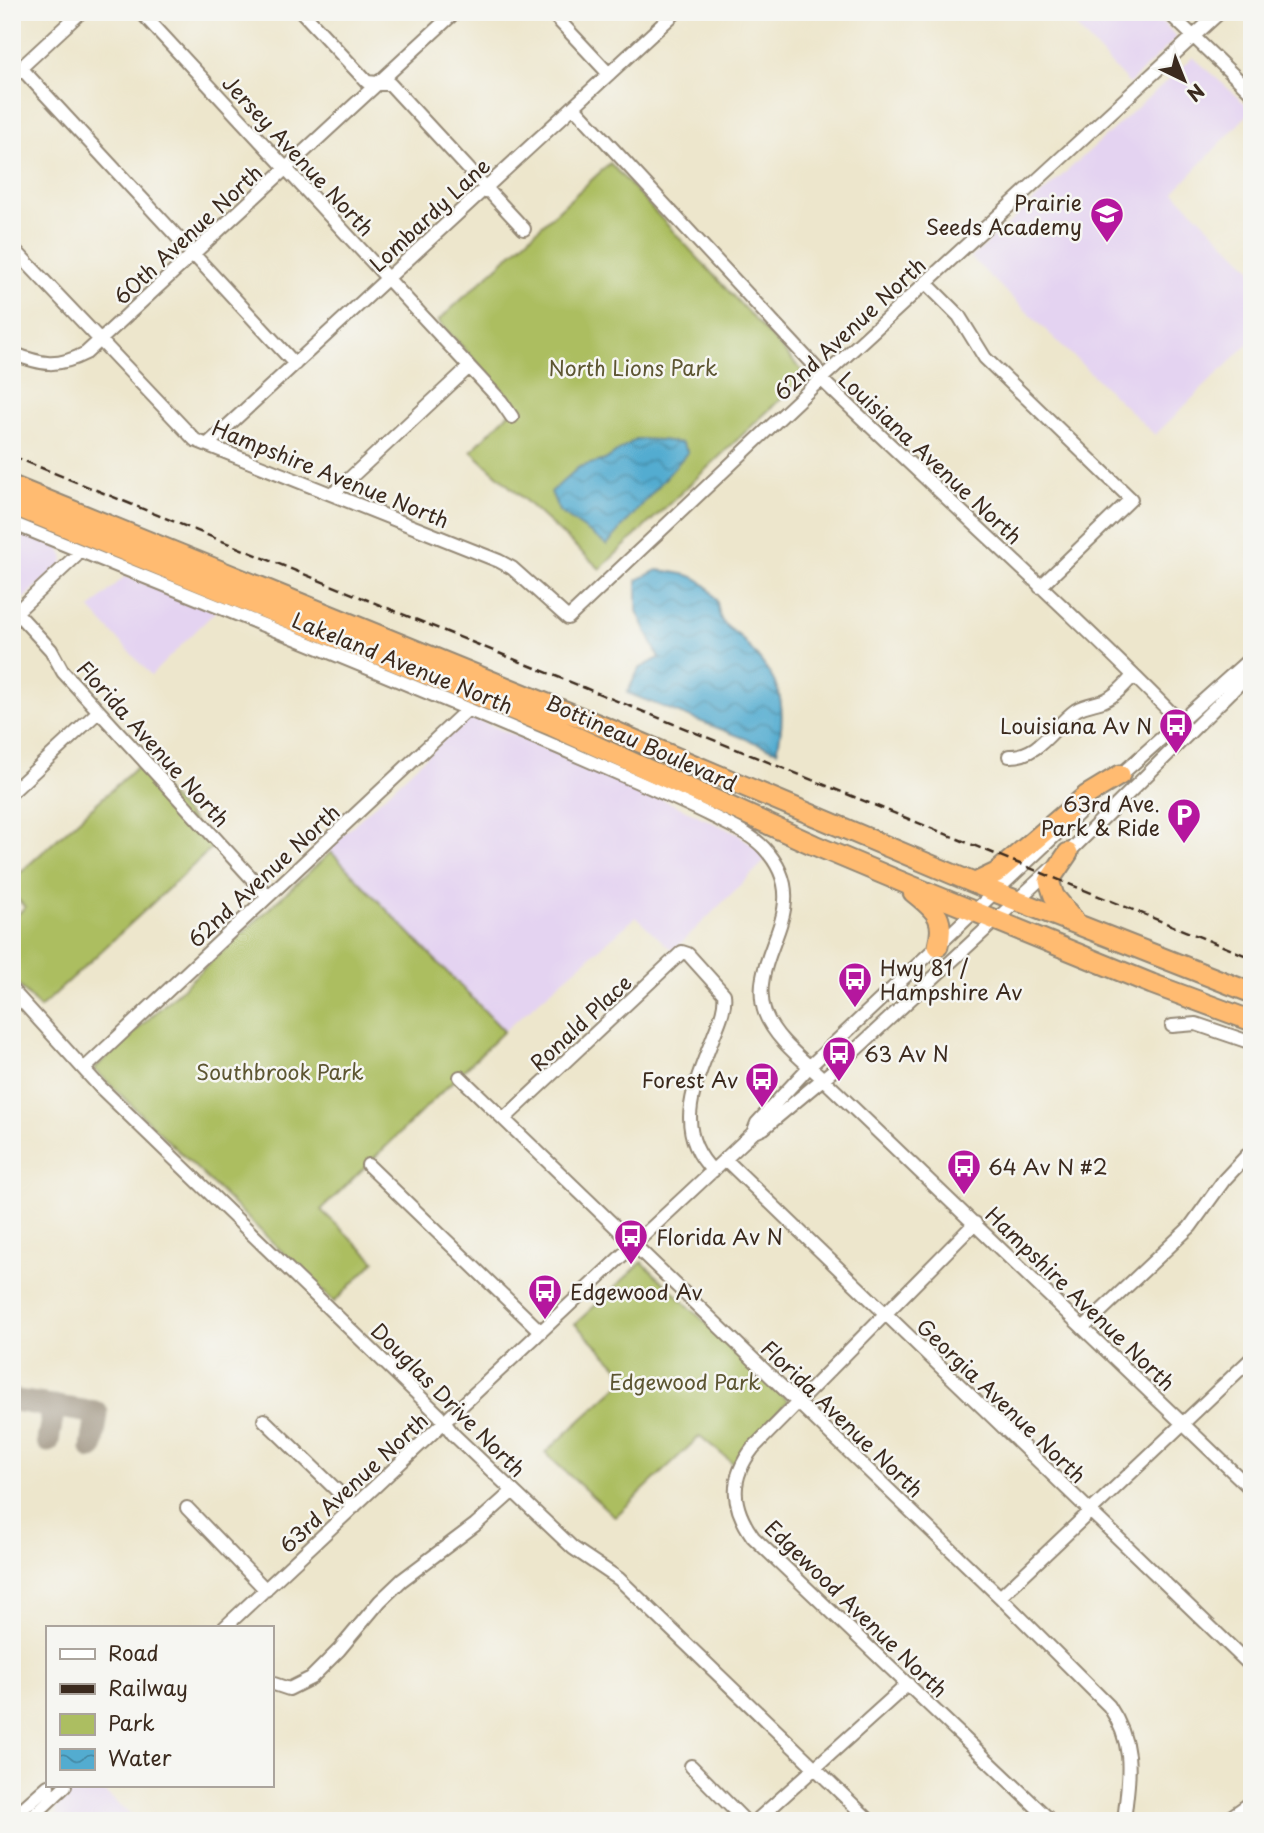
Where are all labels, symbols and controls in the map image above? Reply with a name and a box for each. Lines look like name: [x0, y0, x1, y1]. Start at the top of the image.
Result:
north arrow: [1148, 46, 1218, 116]
street label: Jersey Avenue North: [216, 67, 382, 243]
text: N: [1181, 78, 1211, 109]
street label: Lombardy Lane: [361, 149, 497, 279]
street label: 60th Avenue North: [105, 156, 269, 312]
place label: Prairie Seeds Academy: [925, 186, 1082, 242]
school or university icon: Prairie Seeds Academy: [1088, 195, 1126, 244]
street label: 62nd Avenue North: [766, 249, 932, 407]
park label: North Lions Park: [549, 351, 718, 383]
street label: Louisiana Avenue North: [832, 363, 1030, 551]
street label: Hampshire Avenue North: [208, 411, 454, 535]
street label: Lakeland Avenue North: [288, 603, 518, 721]
street label: Florida Avenue North: [70, 653, 238, 833]
street label: Bottineau Boulevard: [541, 685, 743, 799]
bus stop icon: Louisiana Av N: [1157, 706, 1195, 755]
place label: Louisiana Av N: [1000, 709, 1152, 741]
place label: 63rd Ave. Park & Ride: [1041, 787, 1160, 843]
street label: 62nd Avenue North: [180, 796, 346, 954]
parking icon: 63rd Ave. Park & Ride: [1165, 796, 1203, 845]
place label: Hwy 81 / Hampshire Av: [880, 951, 1022, 1007]
bus stop icon: Hwy 81 / Hampshire Av: [836, 960, 874, 1009]
street label: Ronald Place: [522, 966, 638, 1078]
bus stop icon: 63 Av N: [820, 1034, 858, 1083]
place label: 63 Av N: [864, 1037, 949, 1069]
park label: Southbrook Park: [196, 1055, 364, 1087]
bus stop icon: Forest Av: [743, 1060, 781, 1109]
place label: Forest Av: [642, 1063, 738, 1095]
bus stop icon: 64 Av N #2: [945, 1147, 983, 1196]
place label: 64 Av N #2: [988, 1150, 1108, 1182]
street label: Hampshire Avenue North: [979, 1199, 1183, 1397]
bus stop icon: Florida Av N: [612, 1217, 650, 1266]
place label: Florida Av N: [656, 1220, 783, 1252]
bus stop icon: Edgewood Av: [526, 1272, 564, 1321]
place label: Edgewood Av: [570, 1275, 703, 1307]
street label: Georgia Avenue North: [910, 1310, 1094, 1490]
street label: Douglas Drive North: [364, 1314, 534, 1484]
street label: Florida Avenue North: [755, 1332, 931, 1504]
park label: Edgewood Park: [609, 1365, 761, 1397]
street label: 63rd Avenue North: [271, 1404, 435, 1560]
street label: Edgewood Avenue North: [758, 1512, 956, 1704]
legend: [46, 1626, 273, 1787]
text: Road: [108, 1636, 159, 1668]
text: Railway: [108, 1671, 188, 1703]
text: Park: [108, 1706, 155, 1738]
text: Water: [108, 1741, 172, 1773]

